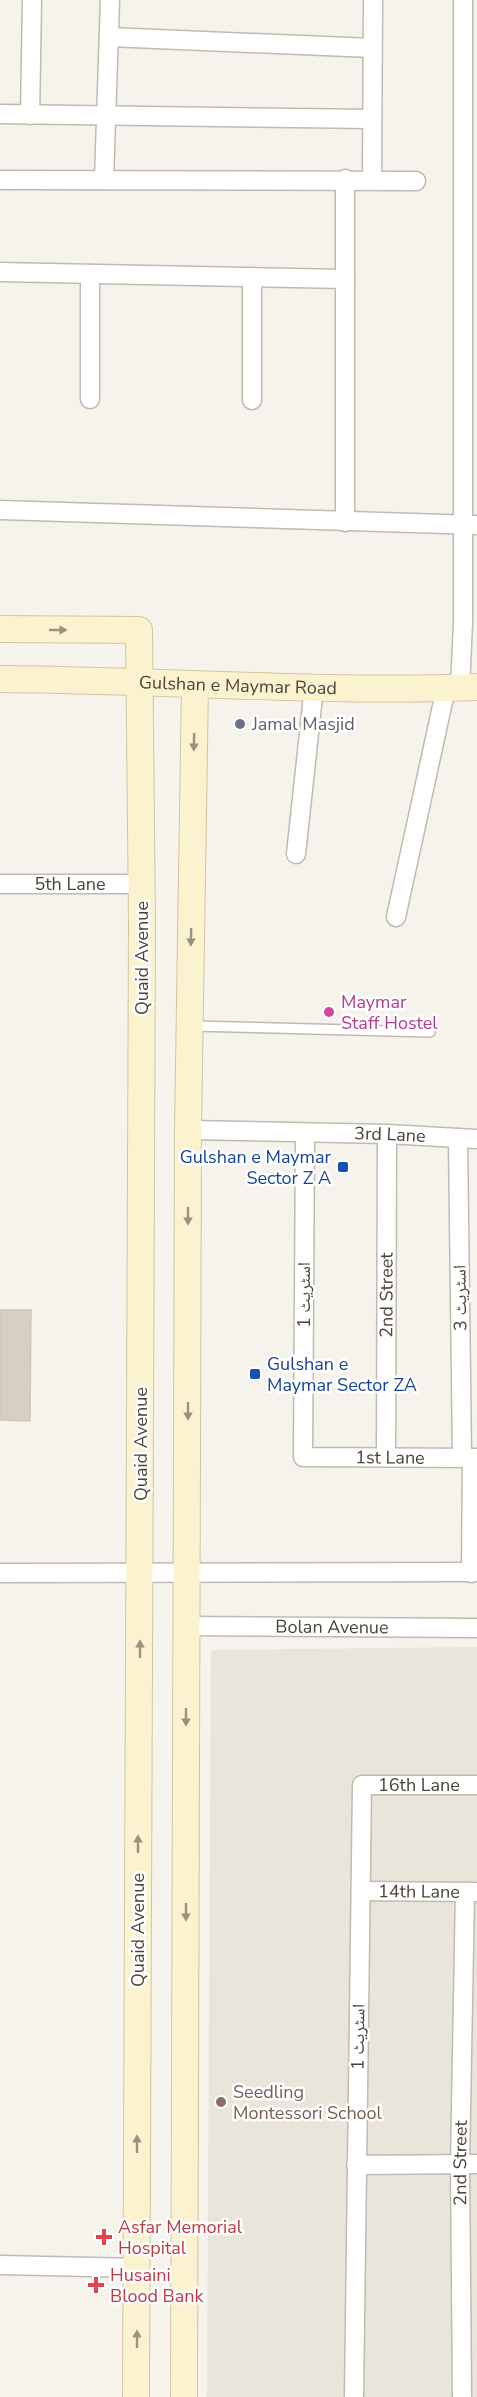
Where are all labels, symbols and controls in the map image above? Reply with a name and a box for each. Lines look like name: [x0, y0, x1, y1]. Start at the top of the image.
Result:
one-way arrow: [49, 625, 68, 635]
street label: Gulshan e Maymar Road: [139, 670, 337, 700]
place label: Jamal Masjid: [251, 712, 355, 736]
marker: Jamal Masjid: [233, 717, 247, 731]
one-way arrow: [189, 733, 199, 752]
street label: 5th Lane: [34, 872, 106, 896]
street label: Quaid Avenue: [130, 901, 154, 1015]
one-way arrow: [186, 928, 196, 947]
place label: Maymar Staff Hostel: [341, 990, 438, 1035]
marker: Maymar Staff Hostel: [322, 1005, 336, 1019]
street label: 3rd Lane: [354, 1121, 426, 1148]
place label: Gulshan e Maymar Sector Z A: [180, 1145, 332, 1190]
marker: Gulshan e Maymar Sector Z A: [336, 1160, 350, 1174]
one-way arrow: [183, 1207, 193, 1226]
street label: 2nd Street: [374, 1252, 399, 1338]
street label: اسٹریٹ 1: [292, 1262, 316, 1328]
street label: اسٹریٹ 3: [447, 1265, 473, 1331]
place label: Gulshan e Maymar Sector ZA: [267, 1352, 417, 1397]
marker: Gulshan e Maymar Sector ZA: [248, 1367, 262, 1381]
street label: Quaid Avenue: [129, 1387, 153, 1501]
one-way arrow: [183, 1402, 193, 1421]
street label: 1st Lane: [355, 1445, 425, 1470]
street label: Bolan Avenue: [275, 1615, 389, 1639]
one-way arrow: [135, 1639, 145, 1658]
one-way arrow: [181, 1707, 191, 1726]
street label: 16th Lane: [378, 1773, 460, 1797]
one-way arrow: [133, 1834, 143, 1853]
street label: Quaid Avenue: [126, 1873, 150, 1987]
street label: 14th Lane: [378, 1879, 460, 1904]
one-way arrow: [181, 1902, 191, 1921]
street label: اسٹریٹ 1: [345, 2004, 371, 2070]
place label: Seedling Montessori School: [233, 2080, 383, 2125]
marker: Seedling Montessori School: [214, 2095, 228, 2109]
street label: 2nd Street: [448, 2119, 473, 2206]
one-way arrow: [132, 2134, 142, 2153]
place label: Asfar Memorial Hospital: [118, 2215, 243, 2260]
marker: Asfar Memorial Hospital: [95, 2228, 113, 2246]
place label: Husaini Blood Bank: [110, 2263, 204, 2308]
marker: Husaini Blood Bank: [87, 2276, 105, 2294]
one-way arrow: [132, 2329, 142, 2348]

